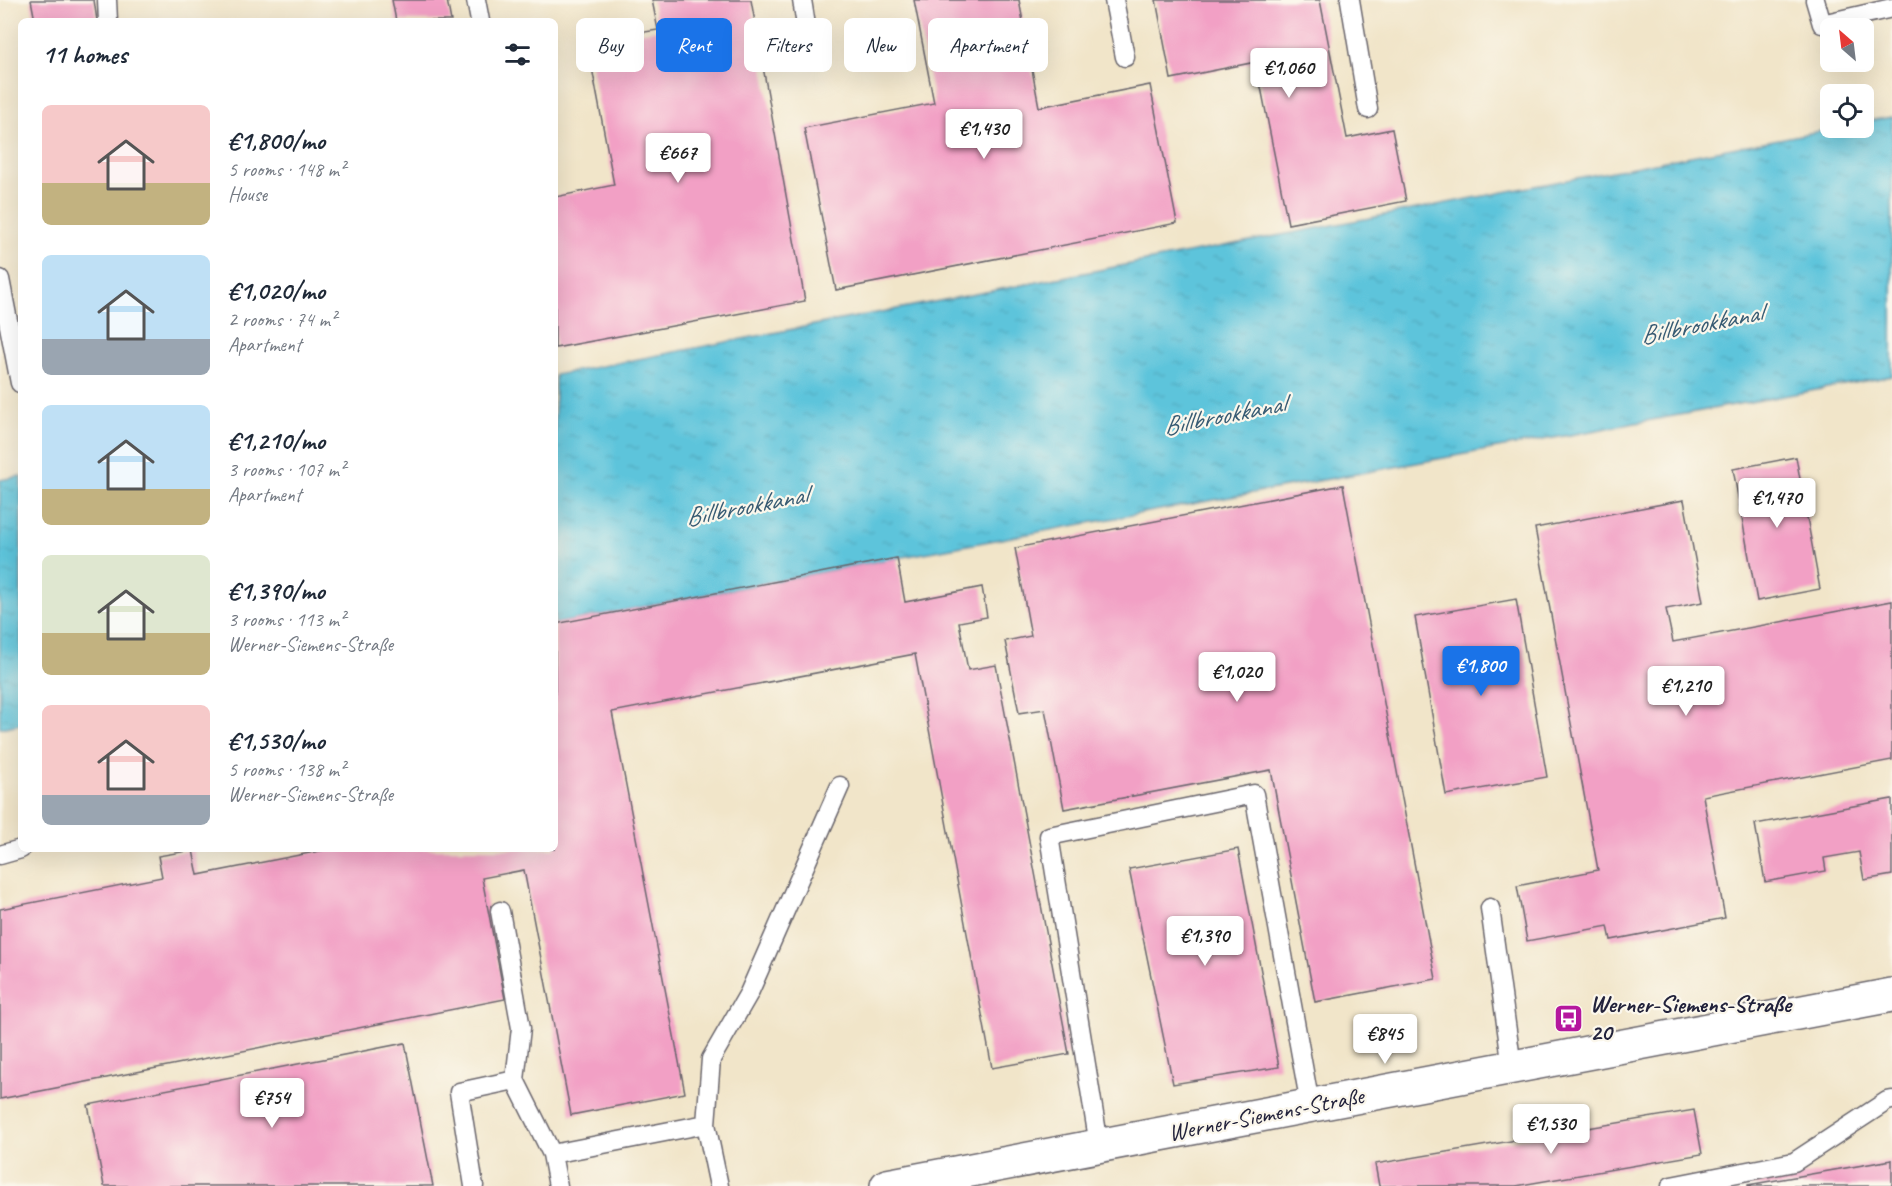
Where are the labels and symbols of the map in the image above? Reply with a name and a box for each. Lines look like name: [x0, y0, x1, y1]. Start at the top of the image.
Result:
north arrow: [1820, 18, 1874, 72]
pin: €1,060: [1240, 48, 1338, 99]
pin: €1,430: [935, 109, 1033, 160]
pin: €667: [642, 133, 714, 184]
water label: Billbrookkanal: [1637, 294, 1773, 352]
water label: Billbrookkanal: [1160, 385, 1296, 443]
water label: Billbrookkanal: [682, 476, 818, 534]
pin: €1,470: [1728, 478, 1826, 529]
pin: €1,800: [1432, 646, 1530, 697]
pin: €1,020: [1188, 652, 1286, 703]
pin: €1,210: [1637, 666, 1735, 717]
pin: €1,390: [1156, 916, 1254, 967]
place label: Werner-Siemens-Straße 20: [1590, 989, 1793, 1047]
bus stop icon: Werner-Siemens-Straße 20: [1553, 1002, 1585, 1034]
pin: €845: [1349, 1014, 1421, 1065]
pin: €754: [236, 1078, 308, 1129]
street label: Werner-Siemens-Straße: [1166, 1080, 1368, 1148]
pin: €1,530: [1502, 1104, 1600, 1155]

